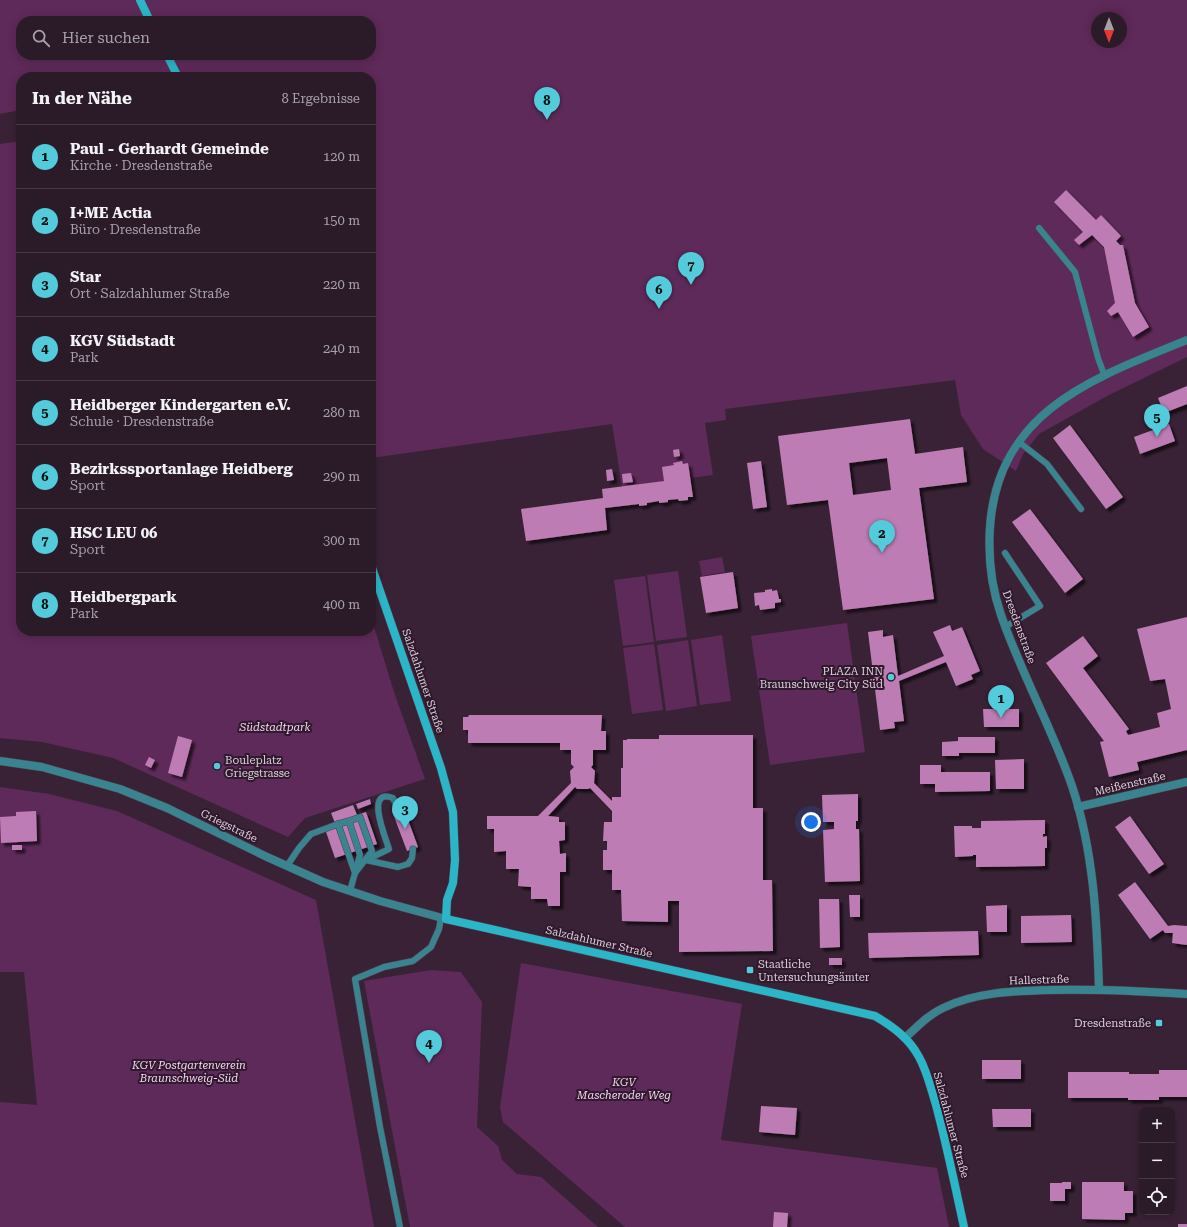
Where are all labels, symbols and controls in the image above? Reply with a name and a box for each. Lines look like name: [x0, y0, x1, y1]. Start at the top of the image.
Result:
north arrow: [1091, 12, 1127, 48]
search box: [16, 16, 376, 60]
icon: search: [30, 27, 52, 49]
text: Hier suchen: [62, 29, 150, 47]
pin: 8: [534, 87, 560, 120]
text: In der Nähe: [32, 88, 132, 108]
text: 8 Ergebnisse: [282, 91, 360, 106]
text: Paul - Gerhardt Gemeinde: [70, 140, 269, 158]
text: 1: [41, 149, 49, 164]
text: 120 m: [323, 149, 360, 164]
text: Kirche · Dresdenstraße: [70, 158, 212, 173]
text: I+ME Actia: [70, 204, 152, 222]
text: 2: [41, 213, 49, 228]
text: 150 m: [323, 213, 360, 228]
text: Büro · Dresdenstraße: [70, 222, 201, 237]
pin: 7: [678, 252, 704, 285]
text: Star: [70, 268, 101, 286]
pin: 6: [646, 276, 672, 309]
text: 3: [41, 277, 49, 292]
text: 220 m: [323, 277, 360, 292]
text: Ort · Salzdahlumer Straße: [70, 286, 230, 301]
text: KGV Südstadt: [70, 332, 175, 350]
text: 4: [41, 341, 49, 356]
text: 240 m: [323, 341, 360, 356]
text: Park: [70, 350, 99, 365]
text: Heidberger Kindergarten e.V.: [70, 396, 291, 414]
pin: 5: [1144, 404, 1170, 437]
text: 5: [41, 405, 49, 420]
text: 280 m: [323, 405, 360, 420]
text: Schule · Dresdenstraße: [70, 414, 214, 429]
text: Bezirkssportanlage Heidberg: [70, 460, 293, 478]
text: 6: [41, 469, 49, 484]
text: 290 m: [323, 469, 360, 484]
text: Sport: [70, 478, 105, 493]
pin: 2: [869, 520, 895, 553]
text: HSC LEU 06: [70, 524, 157, 542]
text: 7: [41, 533, 49, 548]
text: 300 m: [323, 533, 360, 548]
text: Sport: [70, 542, 105, 557]
text: Heidbergpark: [70, 588, 177, 606]
street label: Dresdenstraße: [1000, 589, 1038, 665]
text: 8: [41, 597, 49, 612]
text: 400 m: [323, 597, 360, 612]
text: Park: [70, 606, 99, 621]
street label: Salzdahlumer Straße: [399, 627, 447, 735]
place label: PLAZA INN Braunschweig City Süd: [760, 665, 883, 691]
marker: PLAZA INN Braunschweig City Süd: [886, 672, 896, 682]
pin: 1: [988, 685, 1014, 718]
park label: Südstadtpark: [239, 721, 310, 734]
place label: Bouleplatz Griegstrasse: [225, 754, 290, 780]
marker: Bouleplatz Griegstrasse: [212, 761, 222, 771]
street label: Meißenstraße: [1093, 770, 1167, 798]
pin: 3: [392, 796, 418, 829]
street label: Griegstraße: [199, 807, 259, 845]
your location: [801, 812, 821, 832]
street label: Salzdahlumer Straße: [544, 923, 654, 961]
place label: Staatliche Untersuchungsämter: [758, 958, 870, 984]
marker: Staatliche Untersuchungsämter: [745, 965, 755, 975]
street label: Hallestraße: [1009, 972, 1069, 988]
place label: Dresdenstraße: [1074, 1017, 1151, 1030]
marker: Dresdenstraße: [1154, 1018, 1164, 1028]
pin: 4: [416, 1030, 442, 1063]
park label: KGV Postgartenverein Braunschweig-Süd: [131, 1059, 246, 1085]
street label: Salzdahlumer Straße: [931, 1071, 971, 1179]
park label: KGV Mascheroder Weg: [576, 1076, 671, 1102]
map controls: [1139, 1107, 1175, 1215]
button: +: [1139, 1107, 1175, 1143]
button: −: [1139, 1143, 1175, 1179]
button: locate: [1139, 1179, 1175, 1215]

